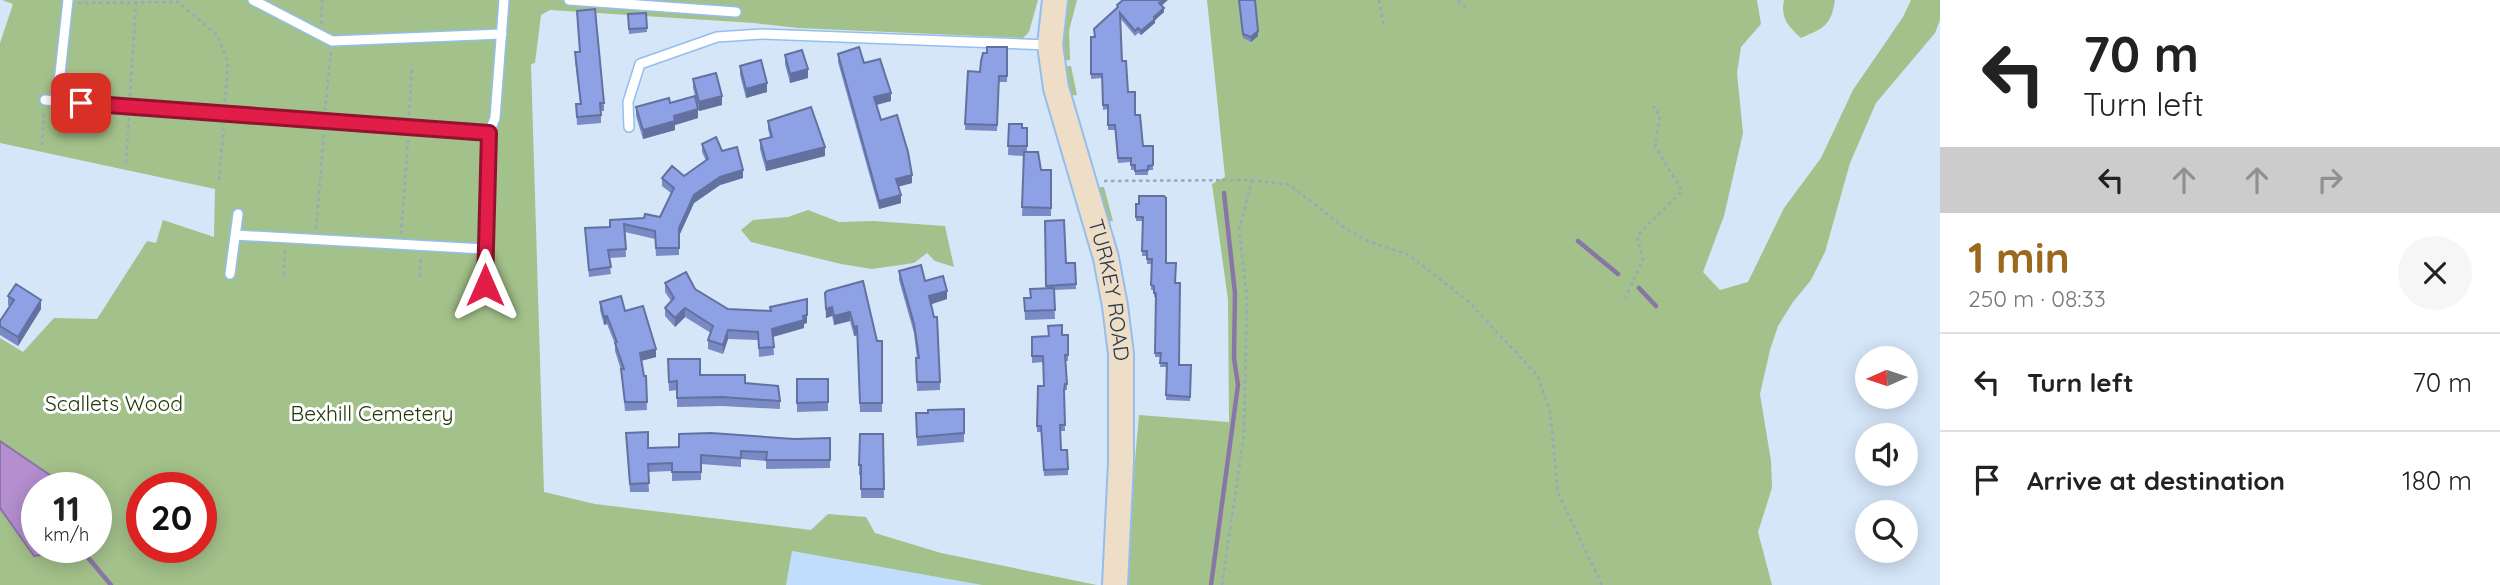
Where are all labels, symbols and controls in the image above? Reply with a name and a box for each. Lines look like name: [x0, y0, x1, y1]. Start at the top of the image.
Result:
text: 70 m: [2083, 23, 2199, 84]
icon: left: [1968, 28, 2059, 119]
pin: [51, 73, 111, 133]
icon: arrive: [62, 84, 100, 122]
text: Turn left: [2083, 84, 2204, 124]
icon: left: [2092, 161, 2130, 199]
icon: ahead: [2165, 161, 2203, 199]
icon: ahead: [2238, 161, 2276, 199]
icon: right: [2311, 161, 2349, 199]
street label: TURKEY ROAD: [1083, 216, 1136, 362]
text: 1 min: [1968, 231, 2070, 284]
button: close: [2398, 236, 2472, 310]
position arrow: [448, 248, 522, 322]
text: 250 m · 08:33: [1968, 284, 2106, 313]
north arrow: [1855, 346, 1918, 410]
map controls: [1855, 346, 1918, 563]
icon: left: [1968, 363, 2006, 401]
text: Turn left: [2027, 366, 2134, 399]
text: 70 m: [2412, 366, 2472, 399]
park label: Scallets Wood: [45, 390, 183, 416]
park label: Bexhill Cemetery: [291, 400, 453, 426]
button: sound: [1855, 423, 1918, 486]
icon: arrive: [1968, 461, 2006, 499]
text: Arrive at destination: [2027, 464, 2285, 497]
text: 180 m: [2402, 464, 2472, 497]
speed limit sign: 20: [126, 472, 217, 563]
text: 11: [53, 486, 80, 530]
button: search: [1855, 500, 1918, 563]
text: km/h: [44, 523, 89, 546]

